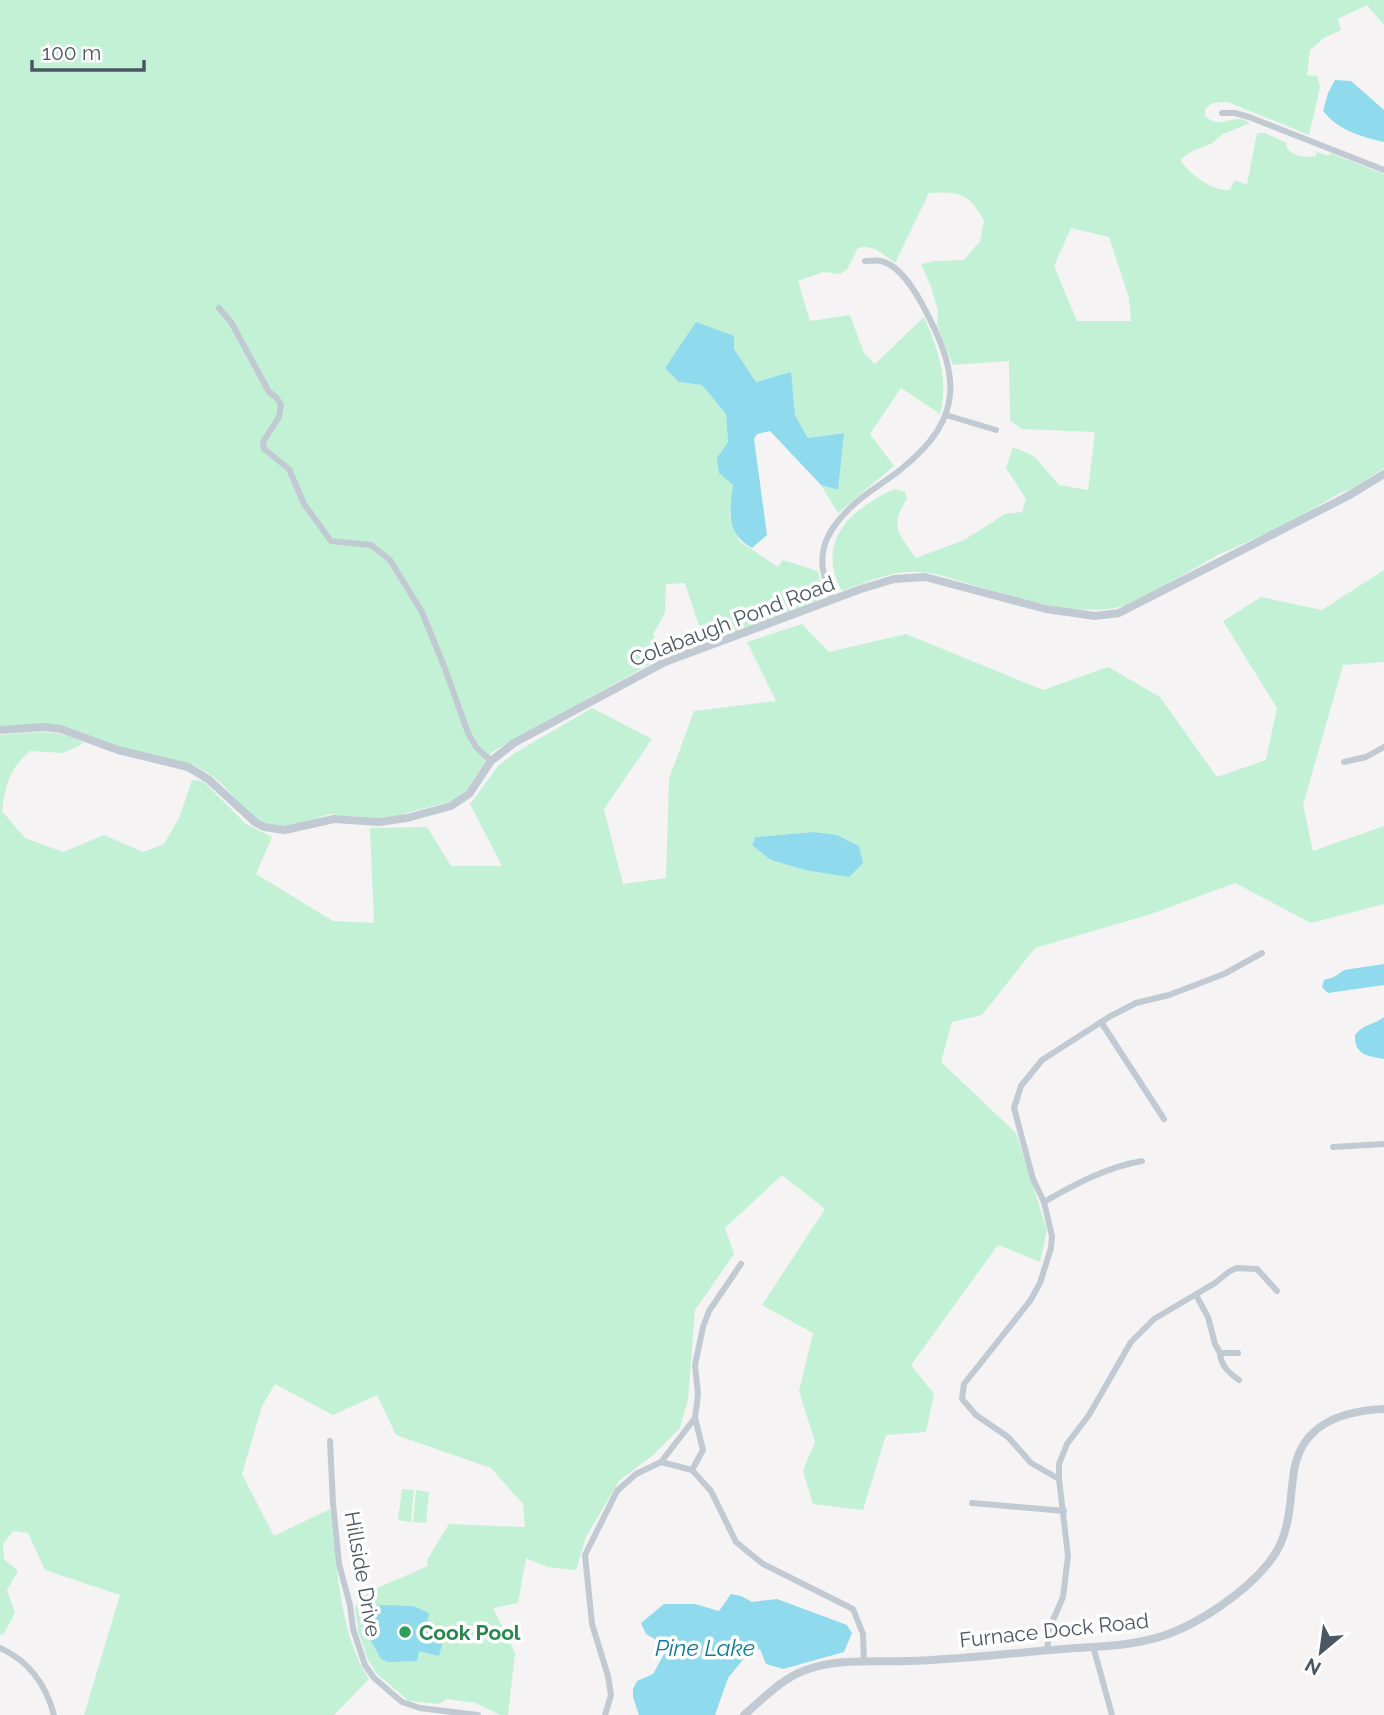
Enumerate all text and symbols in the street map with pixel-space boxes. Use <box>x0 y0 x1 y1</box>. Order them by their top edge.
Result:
scale bar <box>32 28 144 72</box>
text: 100 m <box>42 40 101 65</box>
street label: Colabaugh Pond Road <box>626 570 838 672</box>
street label: Hillside Drive <box>340 1509 386 1639</box>
street label: Furnace Dock Road <box>958 1608 1150 1652</box>
north arrow <box>1286 1617 1356 1687</box>
place label: Cook Pool <box>419 1620 521 1645</box>
marker: Cook Pool <box>397 1624 413 1640</box>
water label: Pine Lake <box>655 1634 755 1661</box>
text: N <box>1301 1654 1324 1680</box>

